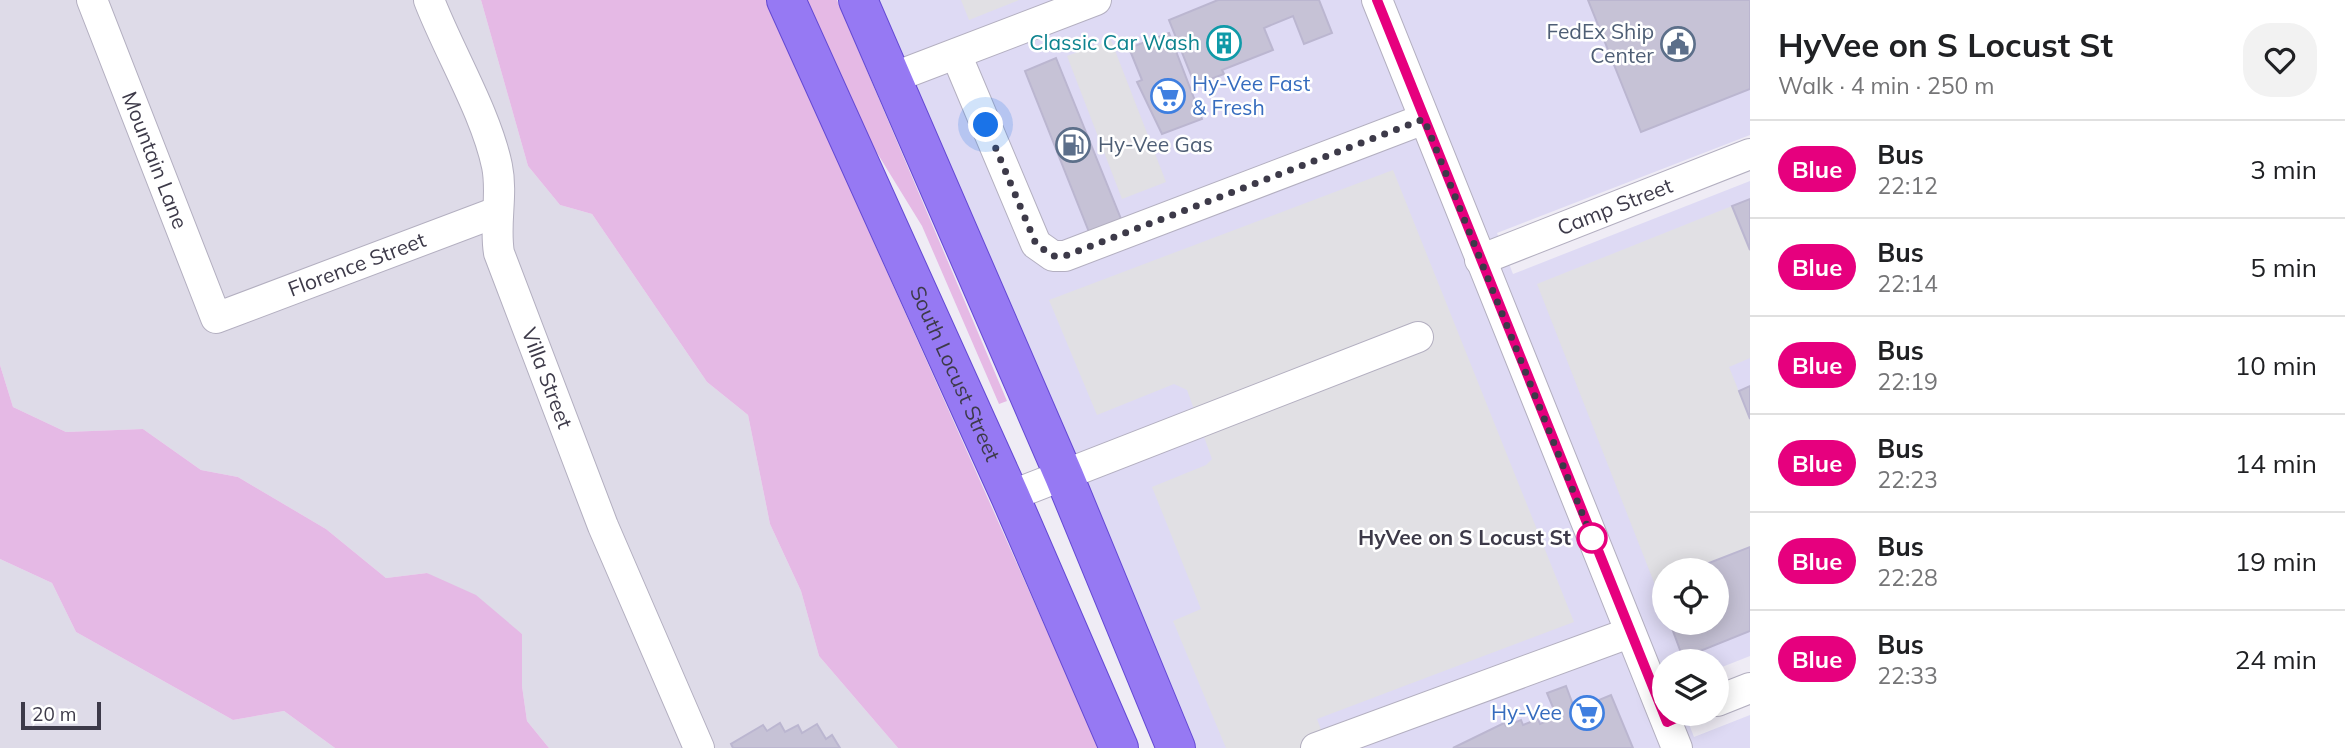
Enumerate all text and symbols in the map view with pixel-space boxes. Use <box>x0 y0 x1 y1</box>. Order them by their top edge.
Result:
place label: FedEx Ship Center <box>1547 18 1654 68</box>
button: heart <box>2243 23 2317 97</box>
building icon: Classic Car Wash <box>1205 24 1243 62</box>
text: HyVee on S Locust St <box>1778 24 2113 65</box>
public building icon: FedEx Ship Center <box>1659 25 1697 63</box>
place label: Classic Car Wash <box>1029 29 1200 55</box>
place label: Hy-Vee Fast & Fresh <box>1192 70 1310 120</box>
text: Walk · 4 min · 250 m <box>1778 71 1995 100</box>
supermarket icon: Hy-Vee Fast & Fresh <box>1149 77 1187 115</box>
street label: Mountain Lane <box>117 88 194 232</box>
your location <box>968 107 1003 142</box>
fuel station icon: Hy-Vee Gas <box>1054 126 1092 164</box>
place label: Hy-Vee Gas <box>1098 131 1213 157</box>
text: Bus <box>1877 138 1924 171</box>
text: 3 min <box>2250 153 2317 186</box>
text: Blue <box>1792 154 1842 184</box>
text: 22:12 <box>1877 171 1938 200</box>
street label: Camp Street <box>1553 172 1676 240</box>
street label: Florence Street <box>284 226 429 302</box>
text: Bus <box>1877 236 1924 269</box>
text: 5 min <box>2250 251 2317 284</box>
text: Blue <box>1792 252 1842 282</box>
text: 22:14 <box>1877 269 1938 298</box>
street label: South Locust Street <box>905 282 1007 465</box>
street label: Villa Street <box>517 324 579 432</box>
text: Bus <box>1877 334 1924 367</box>
text: 10 min <box>2235 349 2317 382</box>
text: Blue <box>1792 350 1842 380</box>
text: 22:19 <box>1877 367 1938 396</box>
text: Bus <box>1877 432 1924 465</box>
text: 14 min <box>2235 447 2317 480</box>
text: Blue <box>1792 448 1842 478</box>
text: 22:23 <box>1877 465 1938 494</box>
marker: HyVee on S Locust St <box>1577 523 1607 553</box>
place label: HyVee on S Locust St <box>1358 524 1571 550</box>
text: Bus <box>1877 530 1924 563</box>
text: 19 min <box>2235 545 2317 578</box>
text: Blue <box>1792 546 1842 576</box>
map controls <box>1652 558 1729 726</box>
button: locate <box>1652 558 1729 635</box>
text: 22:28 <box>1877 563 1938 592</box>
text: Bus <box>1877 628 1924 661</box>
text: 24 min <box>2235 643 2317 676</box>
text: Blue <box>1792 644 1842 674</box>
button: layers <box>1652 649 1729 726</box>
text: 22:33 <box>1877 661 1938 690</box>
supermarket icon: Hy-Vee <box>1568 694 1606 732</box>
scale bar <box>21 699 102 731</box>
place label: Hy-Vee <box>1491 699 1562 725</box>
text: 20 m <box>32 702 76 726</box>

